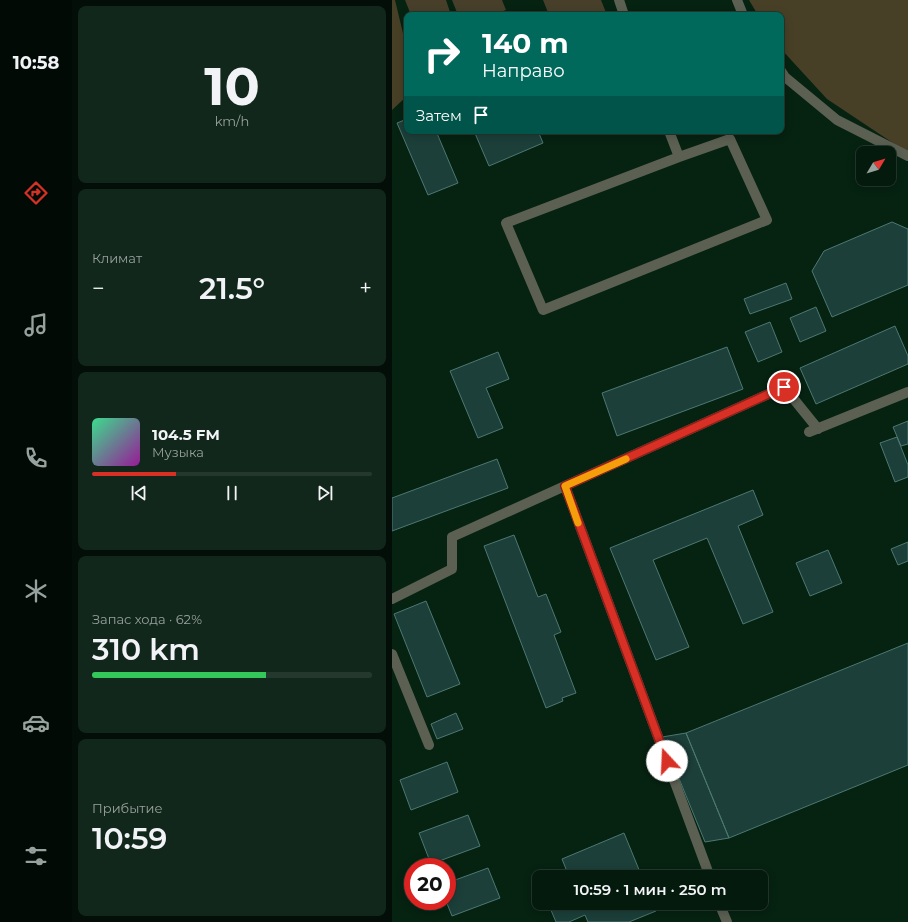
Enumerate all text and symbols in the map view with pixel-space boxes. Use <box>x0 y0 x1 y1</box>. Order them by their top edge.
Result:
text: 140 m <box>482 26 569 60</box>
icon: right <box>416 28 468 80</box>
text: 10:58 <box>13 52 59 74</box>
text: 10 <box>204 55 260 118</box>
text: Направо <box>482 60 565 82</box>
icon: arrive <box>470 104 492 126</box>
text: Затем <box>416 106 462 125</box>
text: km/h <box>215 113 249 129</box>
north arrow <box>856 146 896 186</box>
map controls <box>856 146 896 186</box>
icon: directions <box>22 179 50 207</box>
text: Климат <box>92 250 142 266</box>
text: 21.5° <box>199 270 265 307</box>
text: − <box>92 275 105 302</box>
text: + <box>359 275 372 302</box>
icon: music <box>22 311 50 339</box>
pin <box>767 370 801 404</box>
icon: arrive <box>773 376 795 398</box>
text: 104.5 FM <box>152 425 220 444</box>
icon: phone <box>22 444 50 472</box>
text: Музыка <box>152 444 204 460</box>
icon: previous <box>128 482 150 504</box>
icon: pause <box>221 482 243 504</box>
icon: next <box>314 482 336 504</box>
icon: climate <box>22 577 50 605</box>
text: Запас хода · 62% <box>92 611 202 627</box>
text: 310 km <box>92 631 200 668</box>
icon: car <box>22 709 50 737</box>
position arrow <box>646 740 688 782</box>
text: Прибытие <box>92 800 163 816</box>
text: 10:59 <box>92 820 167 857</box>
icon: filters <box>22 842 50 870</box>
speed limit sign: 20 <box>404 858 456 910</box>
text: 10:59 · 1 мин · 250 m <box>573 880 727 899</box>

